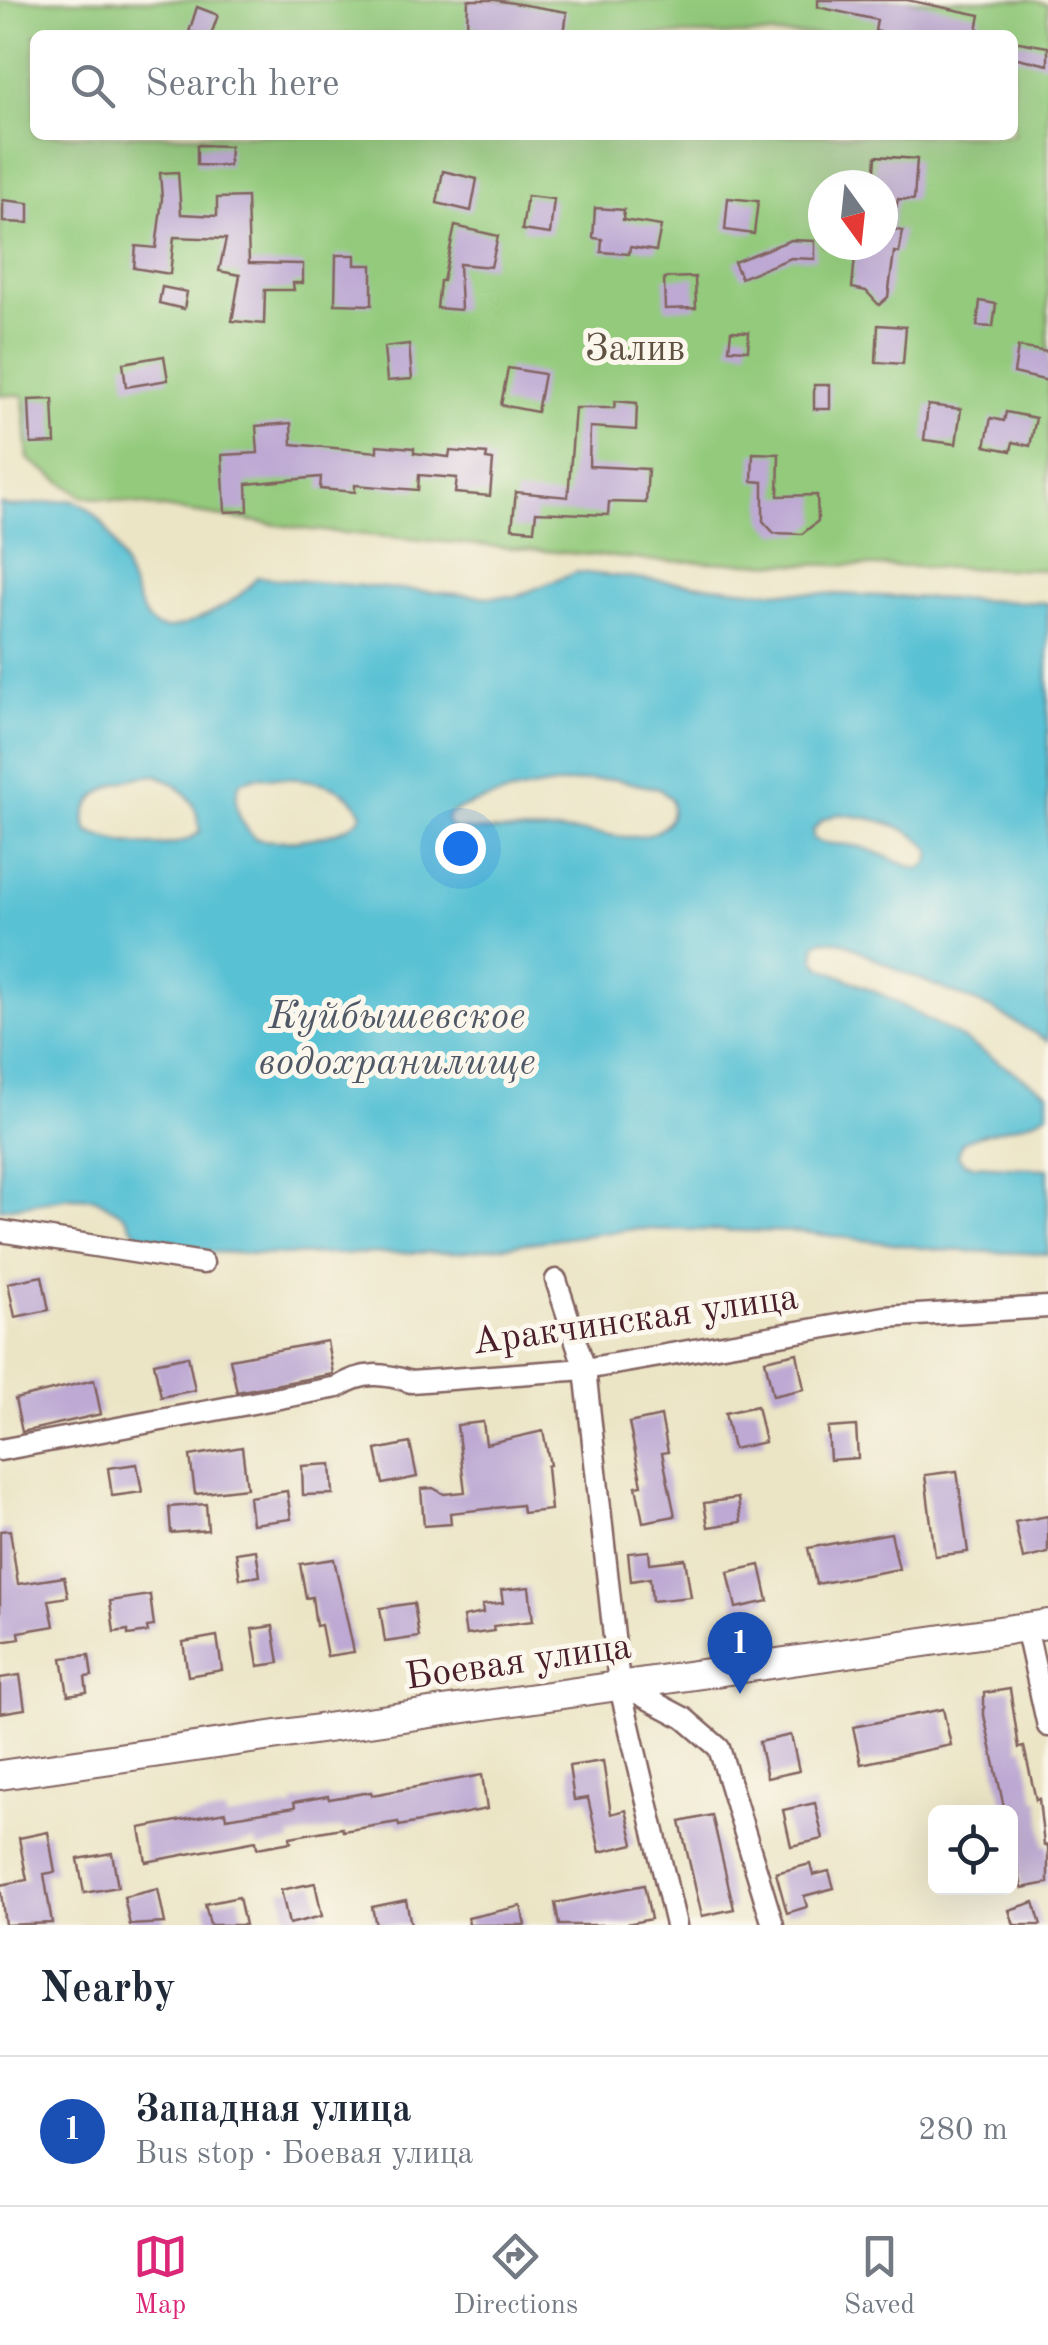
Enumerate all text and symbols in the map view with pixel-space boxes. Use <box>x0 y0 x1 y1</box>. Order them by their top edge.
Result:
search box <box>30 30 1018 140</box>
icon: search <box>65 58 120 113</box>
text: Search here <box>145 66 340 104</box>
north arrow <box>808 170 898 260</box>
park label: Залив <box>585 331 685 369</box>
your location <box>435 823 486 874</box>
water label: Куйбышевское водохранилище <box>258 998 536 1084</box>
street label: Аракчинская улица <box>470 1279 801 1363</box>
pin: 1 <box>708 1612 772 1694</box>
street label: Боевая улица <box>403 1628 634 1698</box>
map controls <box>928 1805 1018 1895</box>
button: locate <box>928 1805 1018 1895</box>
text: Nearby <box>40 1969 176 2011</box>
text: Западная улица <box>135 2092 412 2130</box>
text: 1 <box>63 2115 82 2147</box>
text: 280 m <box>918 2115 1008 2147</box>
text: Bus stop · Боевая улица <box>135 2139 473 2171</box>
tab: Map <box>133 2229 188 2324</box>
tab: Directions <box>454 2229 578 2324</box>
tab: Saved <box>844 2229 915 2324</box>

